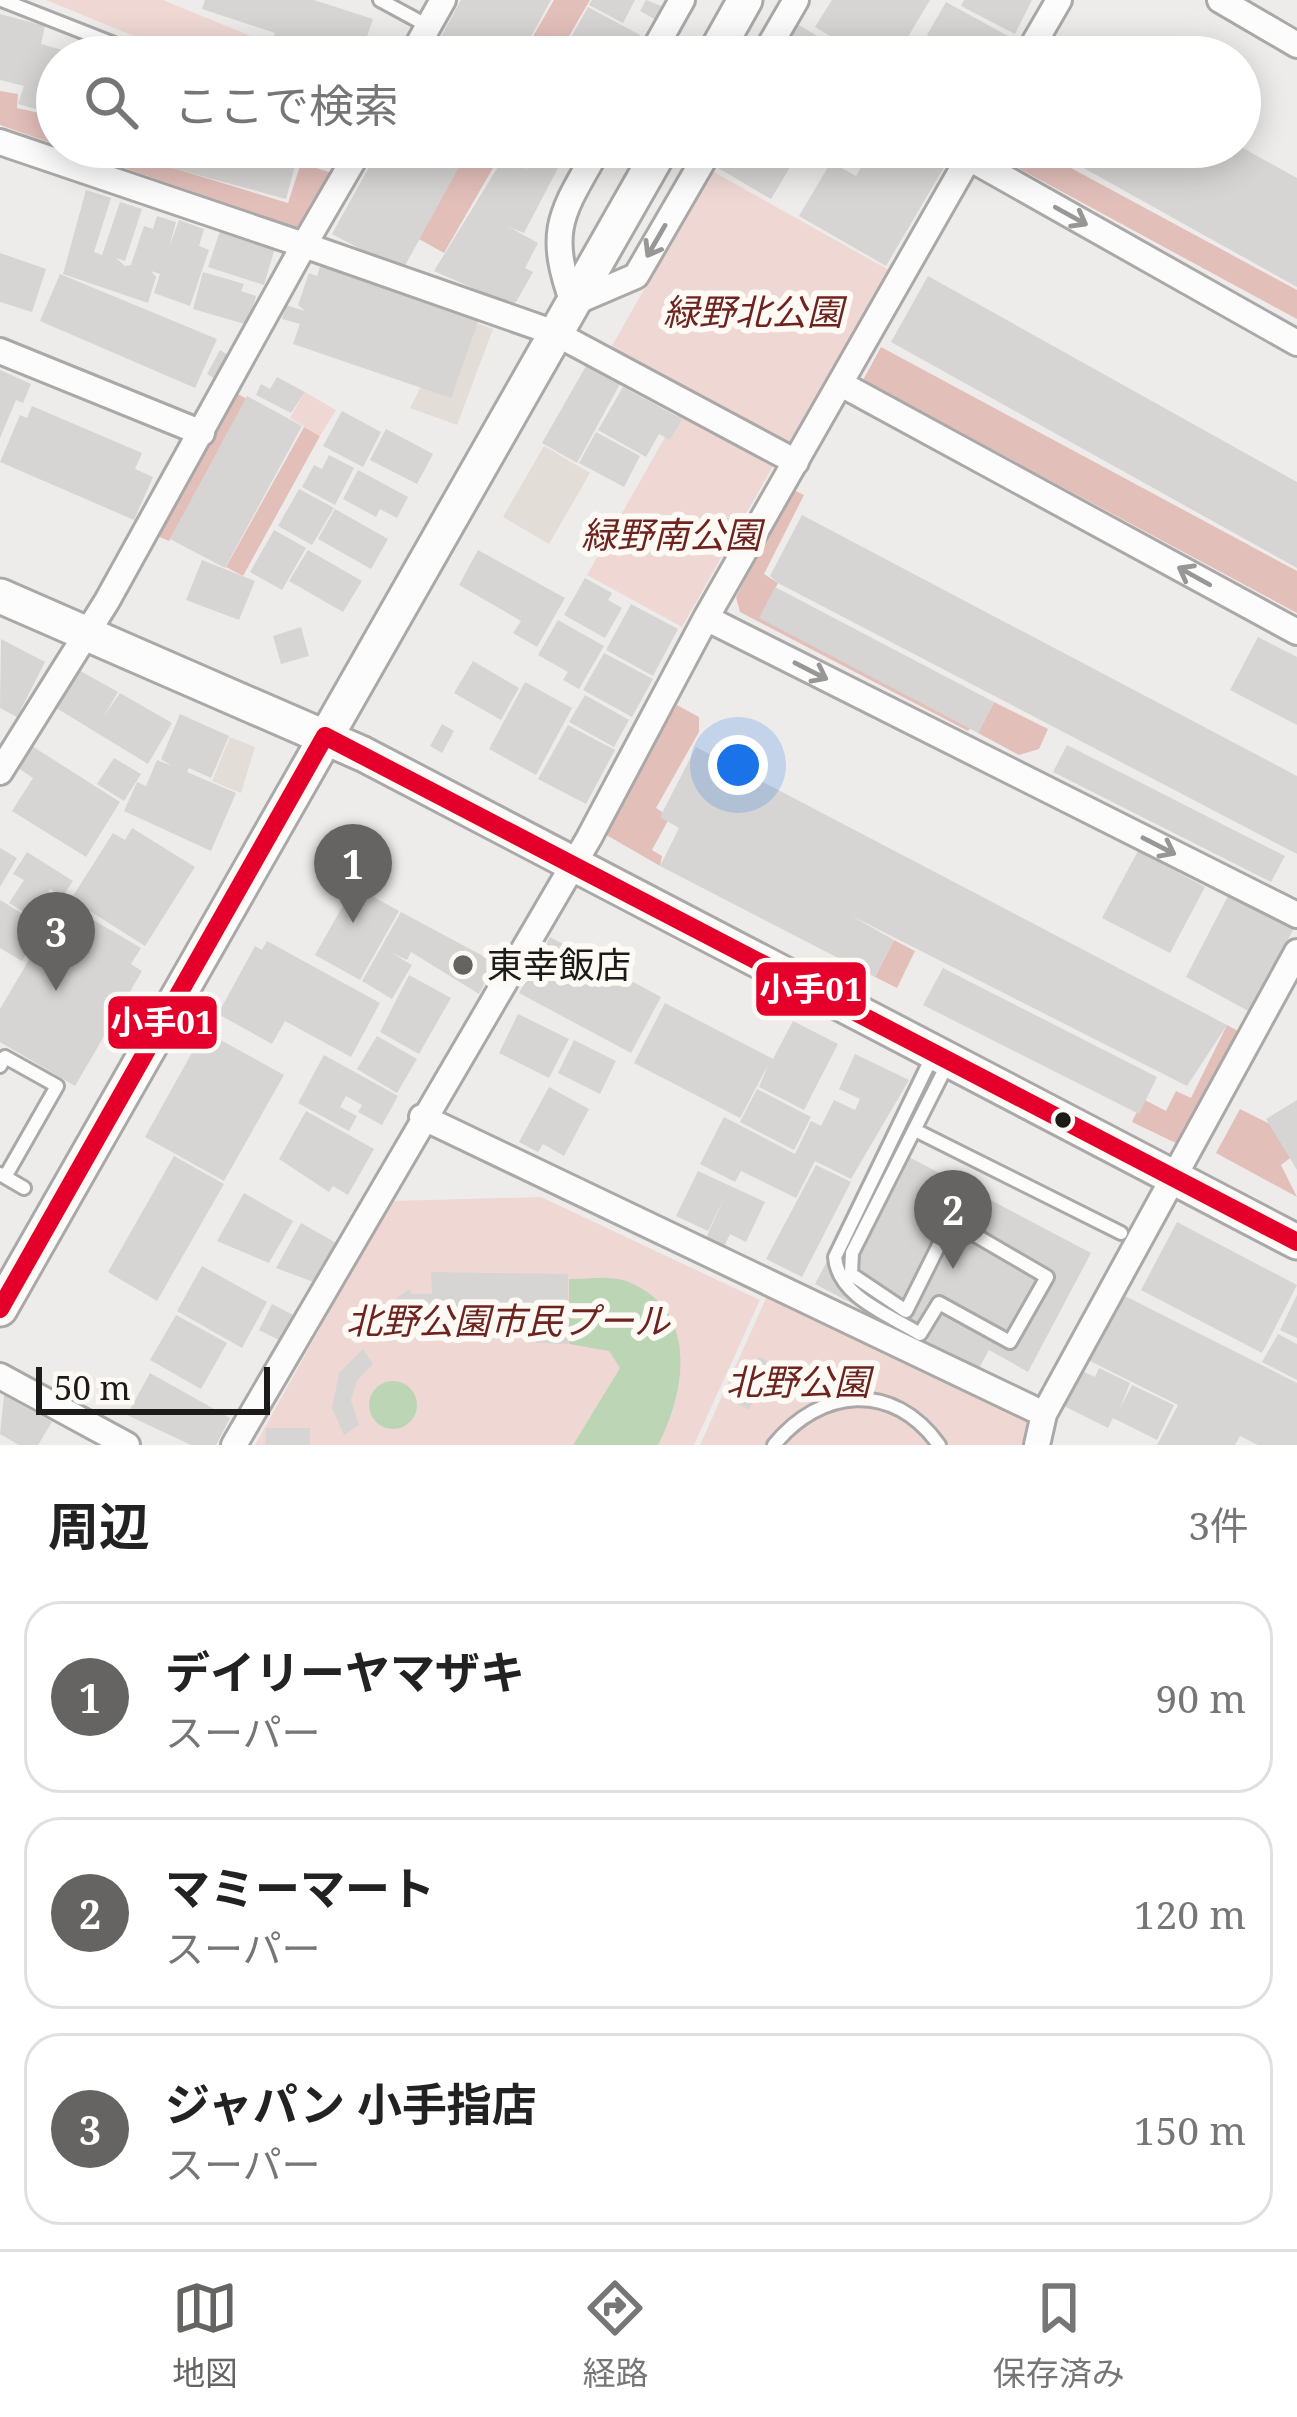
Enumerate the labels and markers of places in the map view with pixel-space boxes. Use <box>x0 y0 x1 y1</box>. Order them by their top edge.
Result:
pin: 1 <box>314 824 392 923</box>
pin: 3 <box>17 892 95 991</box>
place label: 東幸飯店 <box>487 940 631 989</box>
marker: 東幸飯店 <box>450 952 476 978</box>
unlabelled marker <box>1052 1109 1074 1131</box>
pin: 2 <box>914 1170 992 1269</box>

